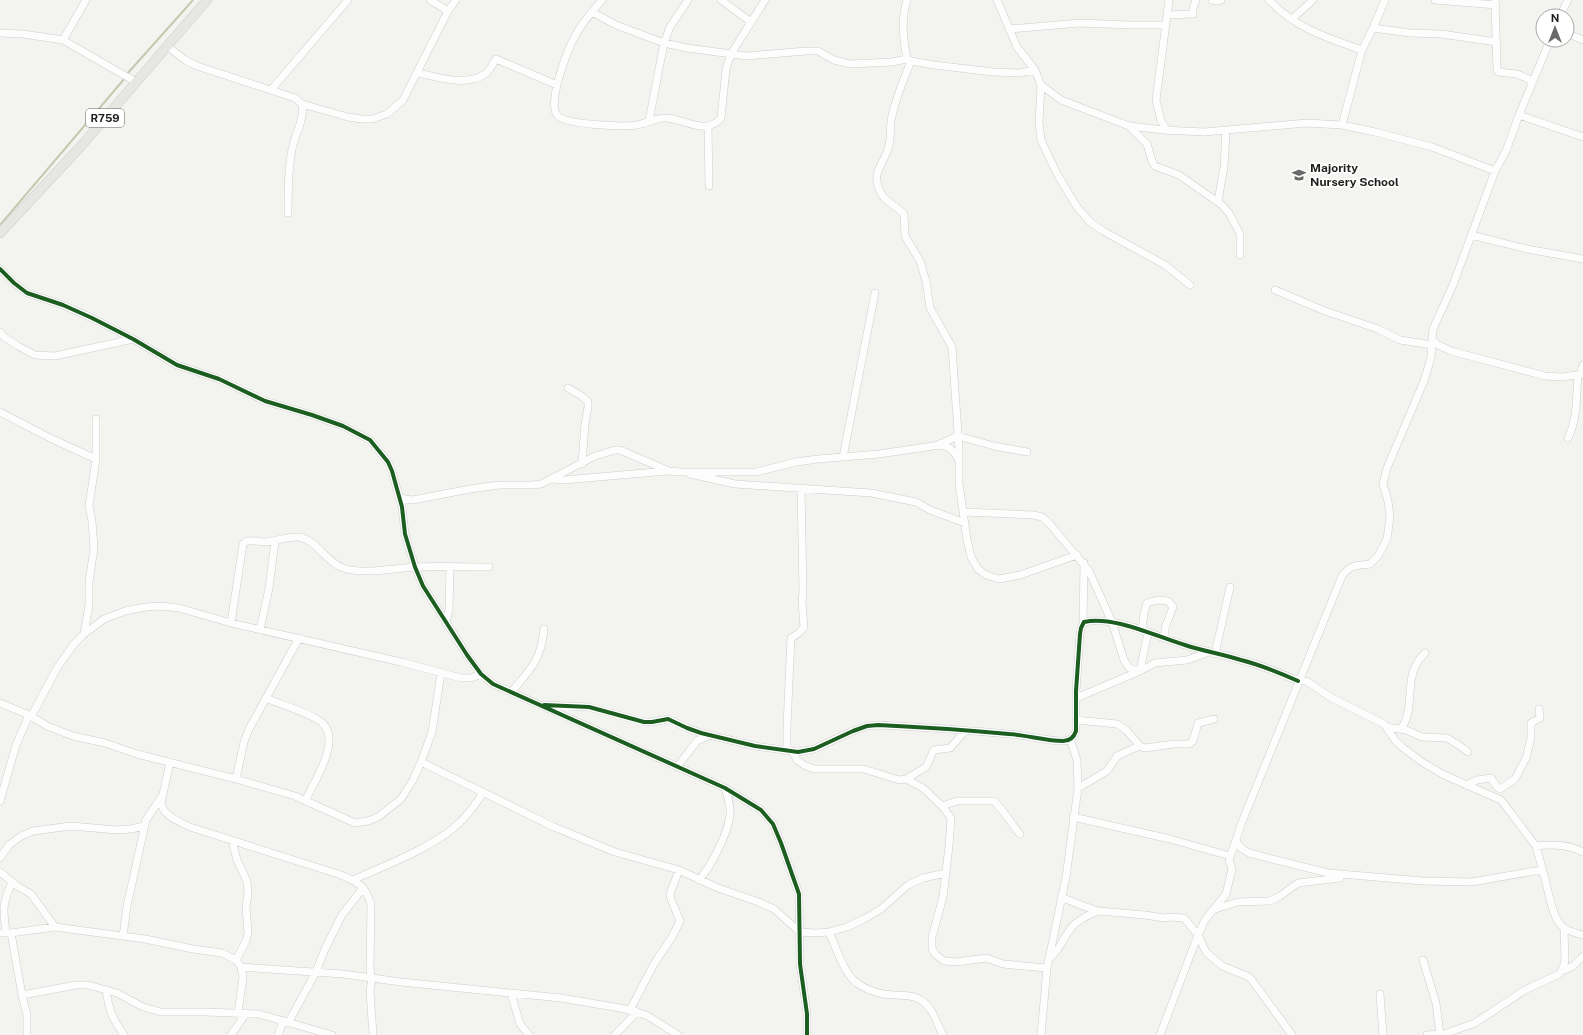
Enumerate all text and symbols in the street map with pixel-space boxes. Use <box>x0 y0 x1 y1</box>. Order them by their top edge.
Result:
north arrow <box>1535 8 1575 48</box>
text: N <box>1551 12 1559 24</box>
road number: R759 <box>86 109 124 127</box>
place label: Majority Nursery School <box>1310 161 1399 189</box>
school or university icon: Majority Nursery School <box>1291 167 1307 183</box>

